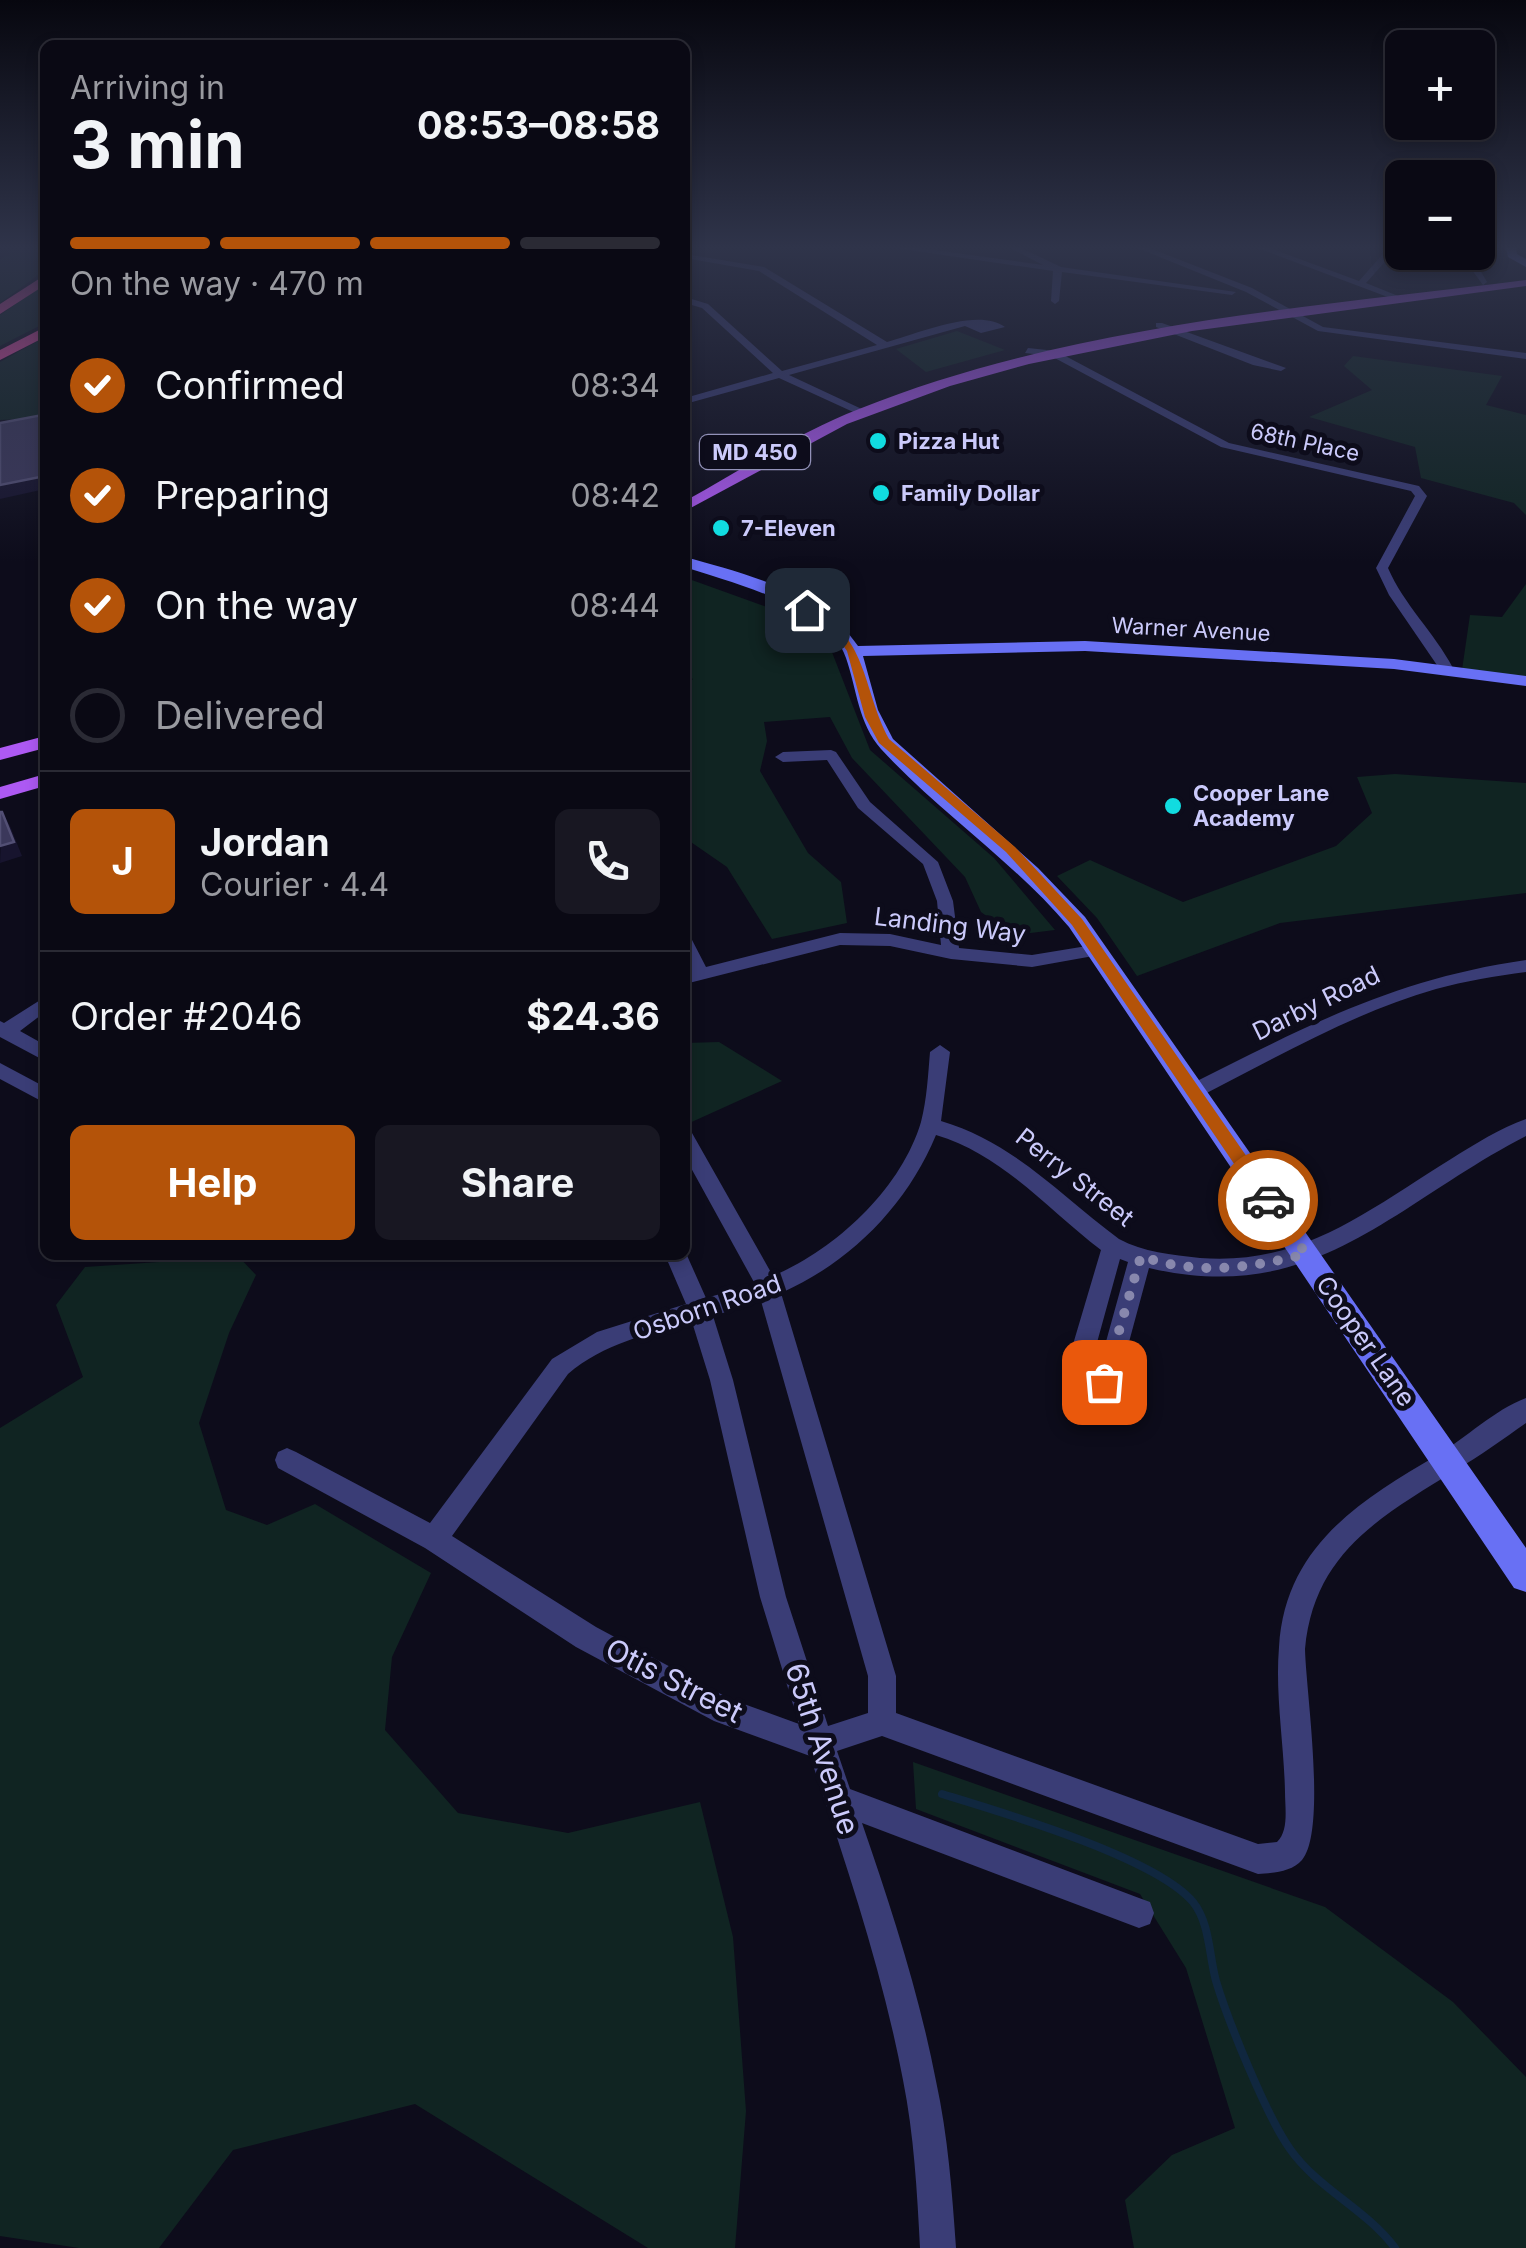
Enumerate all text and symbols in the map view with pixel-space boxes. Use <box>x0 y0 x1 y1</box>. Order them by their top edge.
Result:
map controls <box>1385 30 1495 270</box>
button: + <box>1385 30 1495 140</box>
text: Arriving in <box>70 68 225 107</box>
text: 08:53–08:58 <box>417 102 660 148</box>
text: 3 min <box>70 105 245 184</box>
button: − <box>1385 160 1495 270</box>
text: On the way · 470 m <box>70 264 364 303</box>
icon: check <box>70 358 125 413</box>
text: Confirmed <box>155 362 345 408</box>
text: 08:34 <box>570 366 660 405</box>
street label: 68th Place <box>1248 418 1362 466</box>
place label: Pizza Hut <box>898 428 1000 454</box>
marker: Pizza Hut <box>867 430 889 452</box>
road number: MD 450 <box>700 435 810 469</box>
icon: check <box>70 468 125 523</box>
text: Preparing <box>155 472 330 518</box>
text: 08:42 <box>571 476 660 515</box>
place label: Family Dollar <box>901 480 1040 506</box>
marker: Family Dollar <box>870 482 892 504</box>
place label: 7-Eleven <box>741 515 836 541</box>
marker: 7-Eleven <box>710 517 732 539</box>
pin <box>765 568 850 653</box>
icon: check <box>70 578 125 633</box>
text: On the way <box>155 582 358 628</box>
icon: home <box>780 583 835 638</box>
text: 08:44 <box>569 586 660 625</box>
street label: Warner Avenue <box>1111 612 1271 646</box>
text: Delivered <box>155 692 325 738</box>
place label: Cooper Lane Academy <box>1193 780 1329 831</box>
marker: Cooper Lane Academy <box>1162 795 1184 817</box>
button: phone <box>555 809 660 914</box>
text: Jordan <box>200 819 330 865</box>
text: J <box>111 838 134 884</box>
text: Courier · 4.4 <box>200 865 389 904</box>
street label: Landing Way <box>872 901 1028 949</box>
street label: Darby Road <box>1247 959 1385 1047</box>
text: Order #2046 <box>70 993 302 1039</box>
text: $24.36 <box>526 993 660 1039</box>
street label: Perry Street <box>1010 1122 1140 1232</box>
button: Help <box>70 1125 355 1240</box>
button: Share <box>375 1125 660 1240</box>
courier <box>1218 1150 1318 1250</box>
icon: car <box>1241 1173 1296 1228</box>
street label: Osborn Road <box>629 1268 785 1346</box>
street label: Cooper Lane <box>1310 1270 1422 1412</box>
pin <box>1062 1340 1147 1425</box>
icon: bag <box>1077 1355 1132 1410</box>
street label: Otis Street <box>600 1630 749 1730</box>
street label: 65th Avenue <box>778 1658 868 1839</box>

